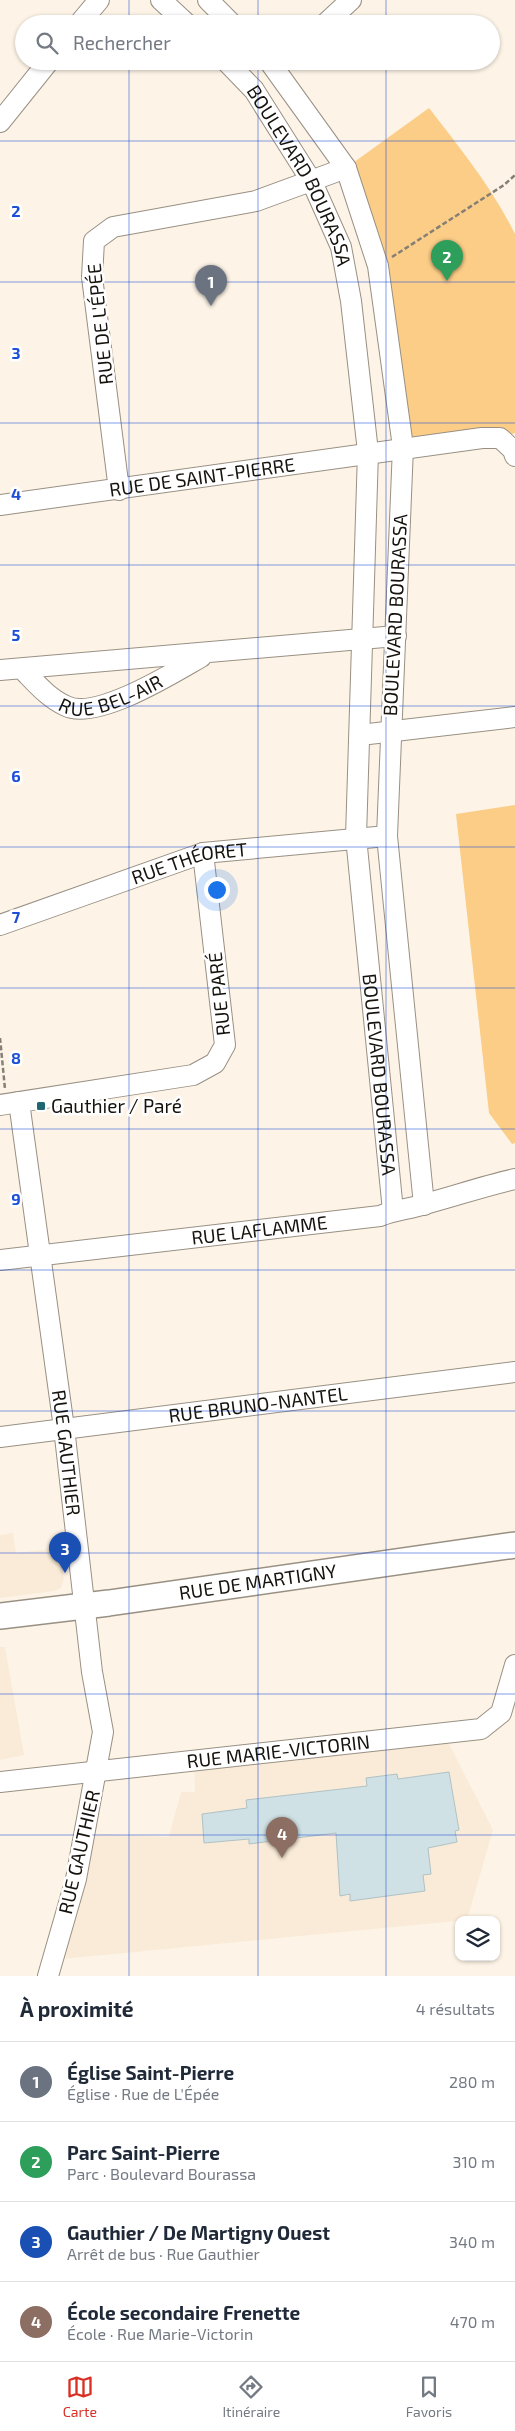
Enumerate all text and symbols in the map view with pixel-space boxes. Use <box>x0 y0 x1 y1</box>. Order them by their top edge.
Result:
search box <box>15 15 500 70</box>
icon: search <box>33 29 61 57</box>
text: Rechercher <box>73 31 171 54</box>
street label: BOULEVARD BOURASSA <box>243 80 356 268</box>
text: 2 <box>11 201 21 220</box>
pin: 2 <box>431 240 463 281</box>
street label: RUE DE L'ÉPÉE <box>82 262 117 386</box>
pin: 1 <box>195 265 227 306</box>
text: 3 <box>11 343 21 362</box>
street label: RUE DE SAINT-PIERRE <box>108 452 296 501</box>
text: 4 <box>11 484 21 503</box>
street label: BOULEVARD BOURASSA <box>378 513 411 717</box>
text: 5 <box>12 625 21 644</box>
street label: RUE BEL-AIR <box>55 669 166 720</box>
text: 6 <box>11 766 21 785</box>
street label: RUE THÉORET <box>128 837 248 888</box>
your location <box>204 877 230 903</box>
text: 7 <box>12 907 21 926</box>
street label: RUE PARÉ <box>203 951 234 1037</box>
street label: BOULEVARD BOURASSA <box>359 972 401 1177</box>
text: 8 <box>11 1048 21 1067</box>
place label: Gauthier / Paré <box>51 1094 182 1117</box>
marker: Gauthier / Paré <box>35 1100 47 1112</box>
text: 9 <box>11 1189 21 1208</box>
street label: RUE LAFLAMME <box>190 1210 328 1249</box>
street label: RUE BRUNO-NANTEL <box>167 1381 349 1427</box>
street label: RUE GAUTHIER <box>48 1388 86 1517</box>
pin: 3 <box>49 1532 81 1573</box>
street label: RUE DE MARTIGNY <box>177 1559 338 1604</box>
street label: RUE MARIE-VICTORIN <box>185 1729 371 1772</box>
street label: RUE GAUTHIER <box>53 1788 104 1916</box>
pin: 4 <box>266 1817 298 1858</box>
map controls <box>455 1916 500 1961</box>
button: layers <box>455 1916 500 1961</box>
text: À proximité <box>20 1996 134 2021</box>
text: 4 résultats <box>416 1999 495 2018</box>
text: Église Saint-Pierre <box>67 2061 234 2084</box>
text: 1 <box>33 2072 39 2091</box>
text: 280 m <box>449 2072 495 2091</box>
text: Église · Rue de L'Épée <box>67 2084 219 2103</box>
text: Parc Saint-Pierre <box>67 2141 220 2164</box>
text: 2 <box>31 2152 41 2171</box>
text: 310 m <box>453 2152 495 2171</box>
text: Parc · Boulevard Bourassa <box>67 2164 256 2183</box>
text: Gauthier / De Martigny Ouest <box>67 2221 330 2244</box>
text: 3 <box>31 2232 41 2251</box>
text: 340 m <box>449 2232 495 2251</box>
text: Arrêt de bus · Rue Gauthier <box>67 2244 260 2263</box>
text: École secondaire Frenette <box>67 2301 300 2324</box>
text: 4 <box>31 2312 41 2331</box>
text: 470 m <box>450 2312 495 2331</box>
text: École · Rue Marie-Victorin <box>67 2324 253 2343</box>
tab: Carte <box>63 2373 97 2420</box>
tab: Itinéraire <box>222 2373 280 2420</box>
tab: Favoris <box>406 2373 452 2420</box>

